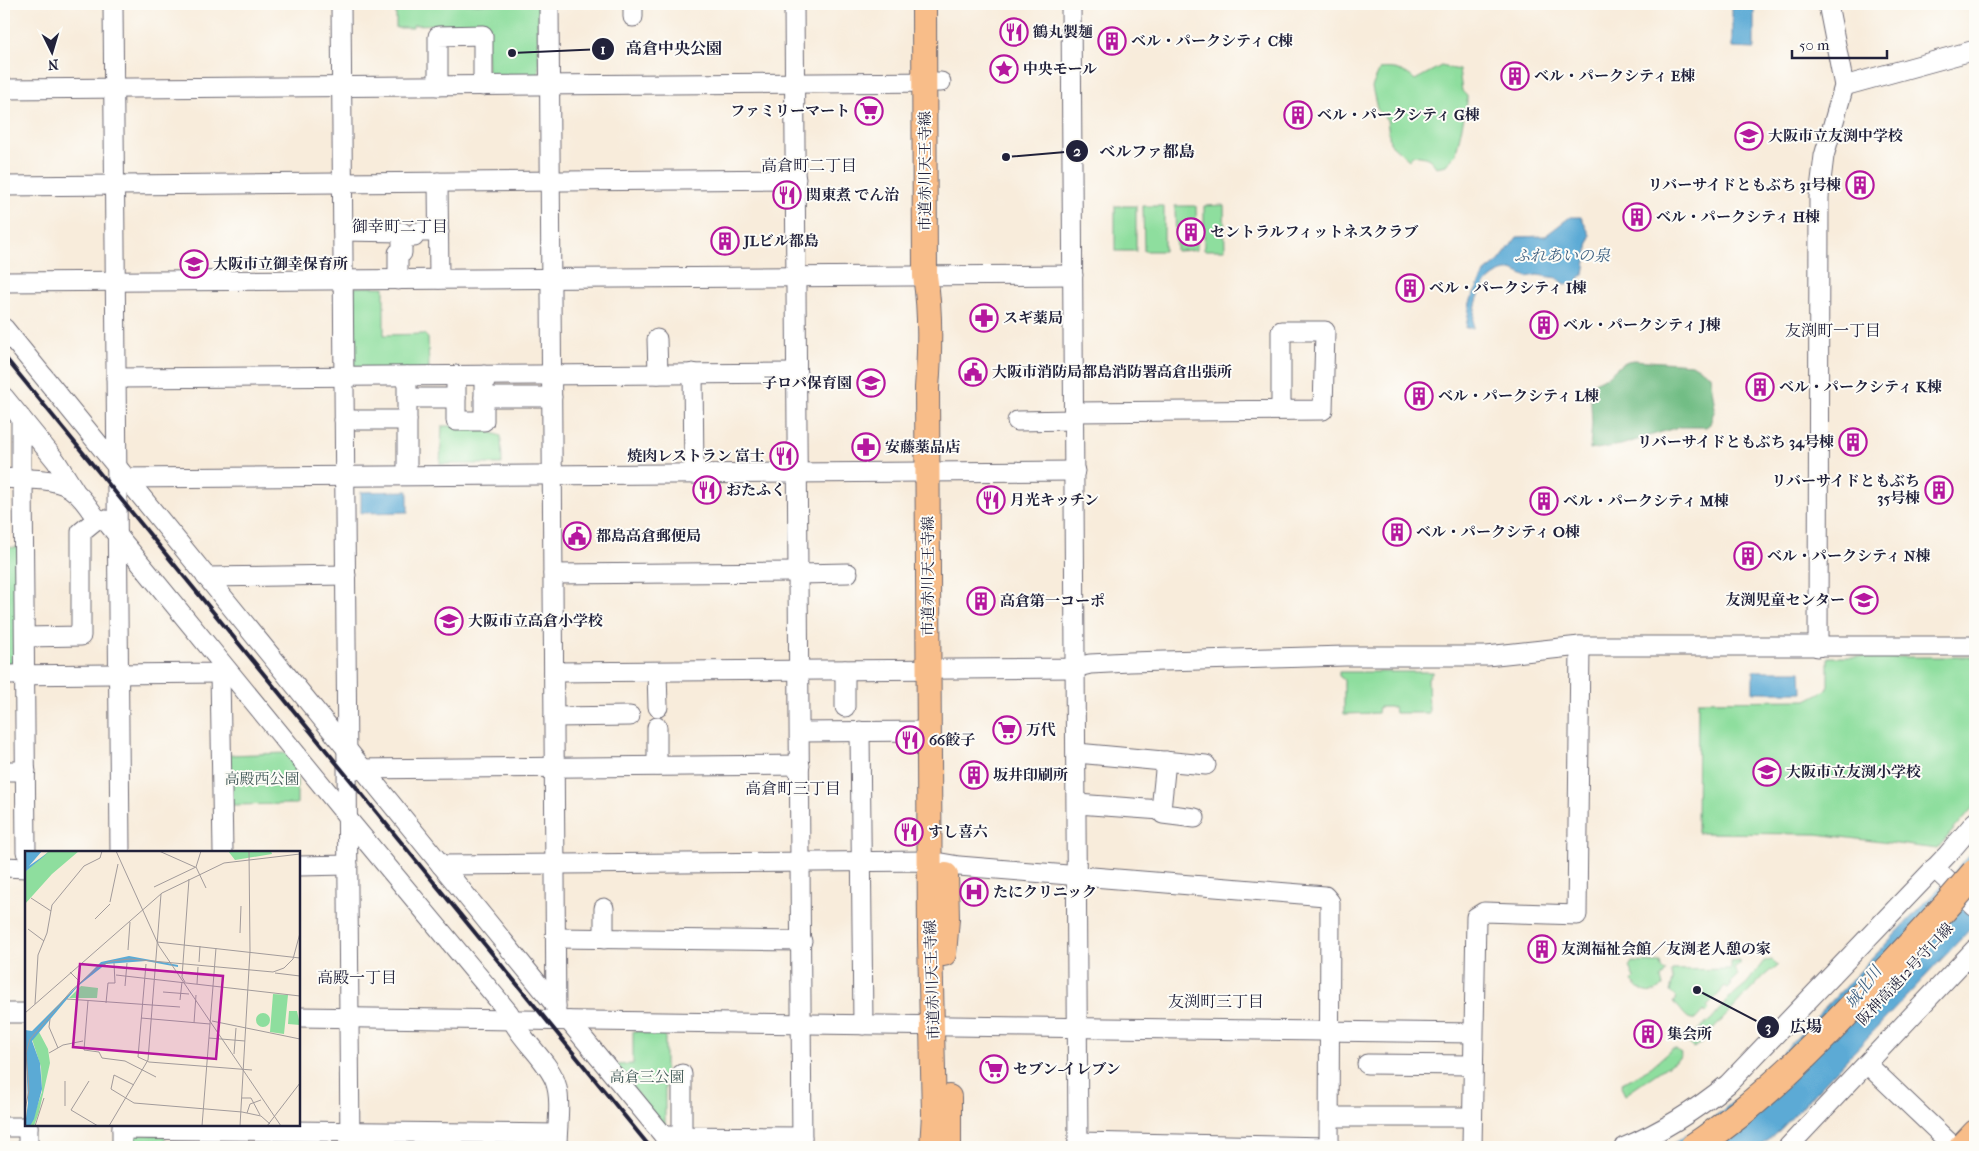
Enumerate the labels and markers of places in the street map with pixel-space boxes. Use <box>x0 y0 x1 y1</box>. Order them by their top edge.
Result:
restaurant icon: 鶴丸製麺 <box>999 17 1029 47</box>
place label: 鶴丸製麺 <box>1033 23 1093 41</box>
building icon: ベル・パークシティ C棟 <box>1097 26 1127 56</box>
place label: ベル・パークシティ C棟 <box>1131 32 1293 50</box>
callout: 高倉中央公園 <box>591 33 732 64</box>
place icon: 中央モール <box>989 54 1019 84</box>
place label: 中央モール <box>1023 60 1097 78</box>
building icon: ベル・パークシティ E棟 <box>1500 61 1530 91</box>
place label: ベル・パークシティ E棟 <box>1534 67 1695 85</box>
supermarket icon: ファミリーマート <box>854 96 884 126</box>
building icon: ベル・パークシティ G棟 <box>1283 100 1313 130</box>
place label: ファミリーマート <box>730 102 850 120</box>
place label: ベル・パークシティ G棟 <box>1317 106 1480 124</box>
school or university icon: 大阪市立友渕中学校 <box>1734 121 1764 151</box>
place label: 大阪市立友渕中学校 <box>1768 127 1903 145</box>
callout: ベルファ都島 <box>1064 136 1205 167</box>
building icon: リバーサイドともぶち 31号棟 <box>1845 170 1875 200</box>
place label: リバーサイドともぶち 31号棟 <box>1648 176 1841 194</box>
restaurant icon: 関東煮 でん治 <box>772 180 802 210</box>
place label: 関東煮 でん治 <box>806 186 899 204</box>
building icon: ベル・パークシティ H棟 <box>1622 202 1652 232</box>
place label: ベル・パークシティ H棟 <box>1656 208 1820 226</box>
building icon: セントラルフィットネスクラブ <box>1176 217 1206 247</box>
place label: セントラルフィットネスクラブ <box>1210 223 1418 241</box>
building icon: JLビル都島 <box>710 226 740 256</box>
place label: JLビル都島 <box>742 232 819 250</box>
school or university icon: 大阪市立御幸保育所 <box>179 249 209 279</box>
place label: 大阪市立御幸保育所 <box>213 255 348 273</box>
building icon: ベル・パークシティ I棟 <box>1395 273 1425 303</box>
place label: ベル・パークシティ I棟 <box>1429 279 1587 297</box>
pharmacy icon: スギ薬局 <box>969 303 999 333</box>
place label: スギ薬局 <box>1003 309 1063 327</box>
building icon: ベル・パークシティ J棟 <box>1529 310 1559 340</box>
place label: ベル・パークシティ J棟 <box>1563 316 1721 334</box>
public building icon: 大阪市消防局都島消防署高倉出張所 <box>958 357 988 387</box>
place label: 大阪市消防局都島消防署高倉出張所 <box>992 363 1232 381</box>
school or university icon: 子ロバ保育園 <box>856 368 886 398</box>
building icon: ベル・パークシティ K棟 <box>1745 372 1775 402</box>
place label: 子ロバ保育園 <box>762 374 852 392</box>
place label: ベル・パークシティ K棟 <box>1779 378 1942 396</box>
building icon: ベル・パークシティ L棟 <box>1404 381 1434 411</box>
place label: ベル・パークシティ L棟 <box>1438 387 1599 405</box>
building icon: リバーサイドともぶち 34号棟 <box>1838 427 1868 457</box>
pharmacy icon: 安藤薬品店 <box>851 432 881 462</box>
place label: リバーサイドともぶち 34号棟 <box>1637 433 1834 451</box>
place label: 安藤薬品店 <box>885 438 960 456</box>
restaurant icon: 焼肉レストラン 富士 <box>769 441 799 471</box>
place label: 焼肉レストラン 富士 <box>627 447 765 465</box>
place label: リバーサイドともぶち 35号棟 <box>1771 472 1920 507</box>
restaurant icon: おたふく <box>692 475 722 505</box>
building icon: リバーサイドともぶち 35号棟 <box>1924 475 1954 505</box>
place label: おたふく <box>726 481 786 499</box>
restaurant icon: 月光キッチン <box>976 485 1006 515</box>
building icon: ベル・パークシティ M棟 <box>1529 486 1559 516</box>
place label: 月光キッチン <box>1010 491 1099 509</box>
place label: ベル・パークシティ M棟 <box>1563 492 1729 510</box>
building icon: ベル・パークシティ O棟 <box>1382 517 1412 547</box>
public building icon: 都島高倉郵便局 <box>562 521 592 551</box>
place label: ベル・パークシティ O棟 <box>1416 523 1580 541</box>
place label: 都島高倉郵便局 <box>596 527 701 545</box>
building icon: ベル・パークシティ N棟 <box>1733 541 1763 571</box>
place label: ベル・パークシティ N棟 <box>1767 547 1930 565</box>
school or university icon: 友渕児童センター <box>1849 585 1879 615</box>
building icon: 高倉第一コーポ <box>966 586 996 616</box>
place label: 友渕児童センター <box>1726 591 1845 609</box>
place label: 高倉第一コーポ <box>1000 592 1105 610</box>
school or university icon: 大阪市立高倉小学校 <box>434 606 464 636</box>
place label: 大阪市立高倉小学校 <box>468 612 603 630</box>
supermarket icon: 万代 <box>992 715 1022 745</box>
place label: 万代 <box>1026 721 1056 739</box>
restaurant icon: 66餃子 <box>895 725 925 755</box>
place label: 66餃子 <box>929 731 975 749</box>
school or university icon: 大阪市立友渕小学校 <box>1752 757 1782 787</box>
building icon: 坂井印刷所 <box>959 760 989 790</box>
place label: 大阪市立友渕小学校 <box>1786 763 1921 781</box>
place label: 坂井印刷所 <box>993 766 1068 784</box>
restaurant icon: すし喜六 <box>894 817 924 847</box>
place label: すし喜六 <box>928 823 988 841</box>
hospital icon: たにクリニック <box>959 877 989 907</box>
place label: たにクリニック <box>993 883 1097 901</box>
building icon: 友渕福祉会館／友渕老人憩の家 <box>1527 934 1557 964</box>
place label: 友渕福祉会館／友渕老人憩の家 <box>1561 940 1771 958</box>
callout: 広場 <box>1755 1011 1832 1042</box>
building icon: 集会所 <box>1633 1019 1663 1049</box>
place label: 集会所 <box>1667 1025 1712 1043</box>
supermarket icon: セブン-イレブン <box>979 1054 1009 1084</box>
place label: セブン-イレブン <box>1013 1060 1121 1078</box>

